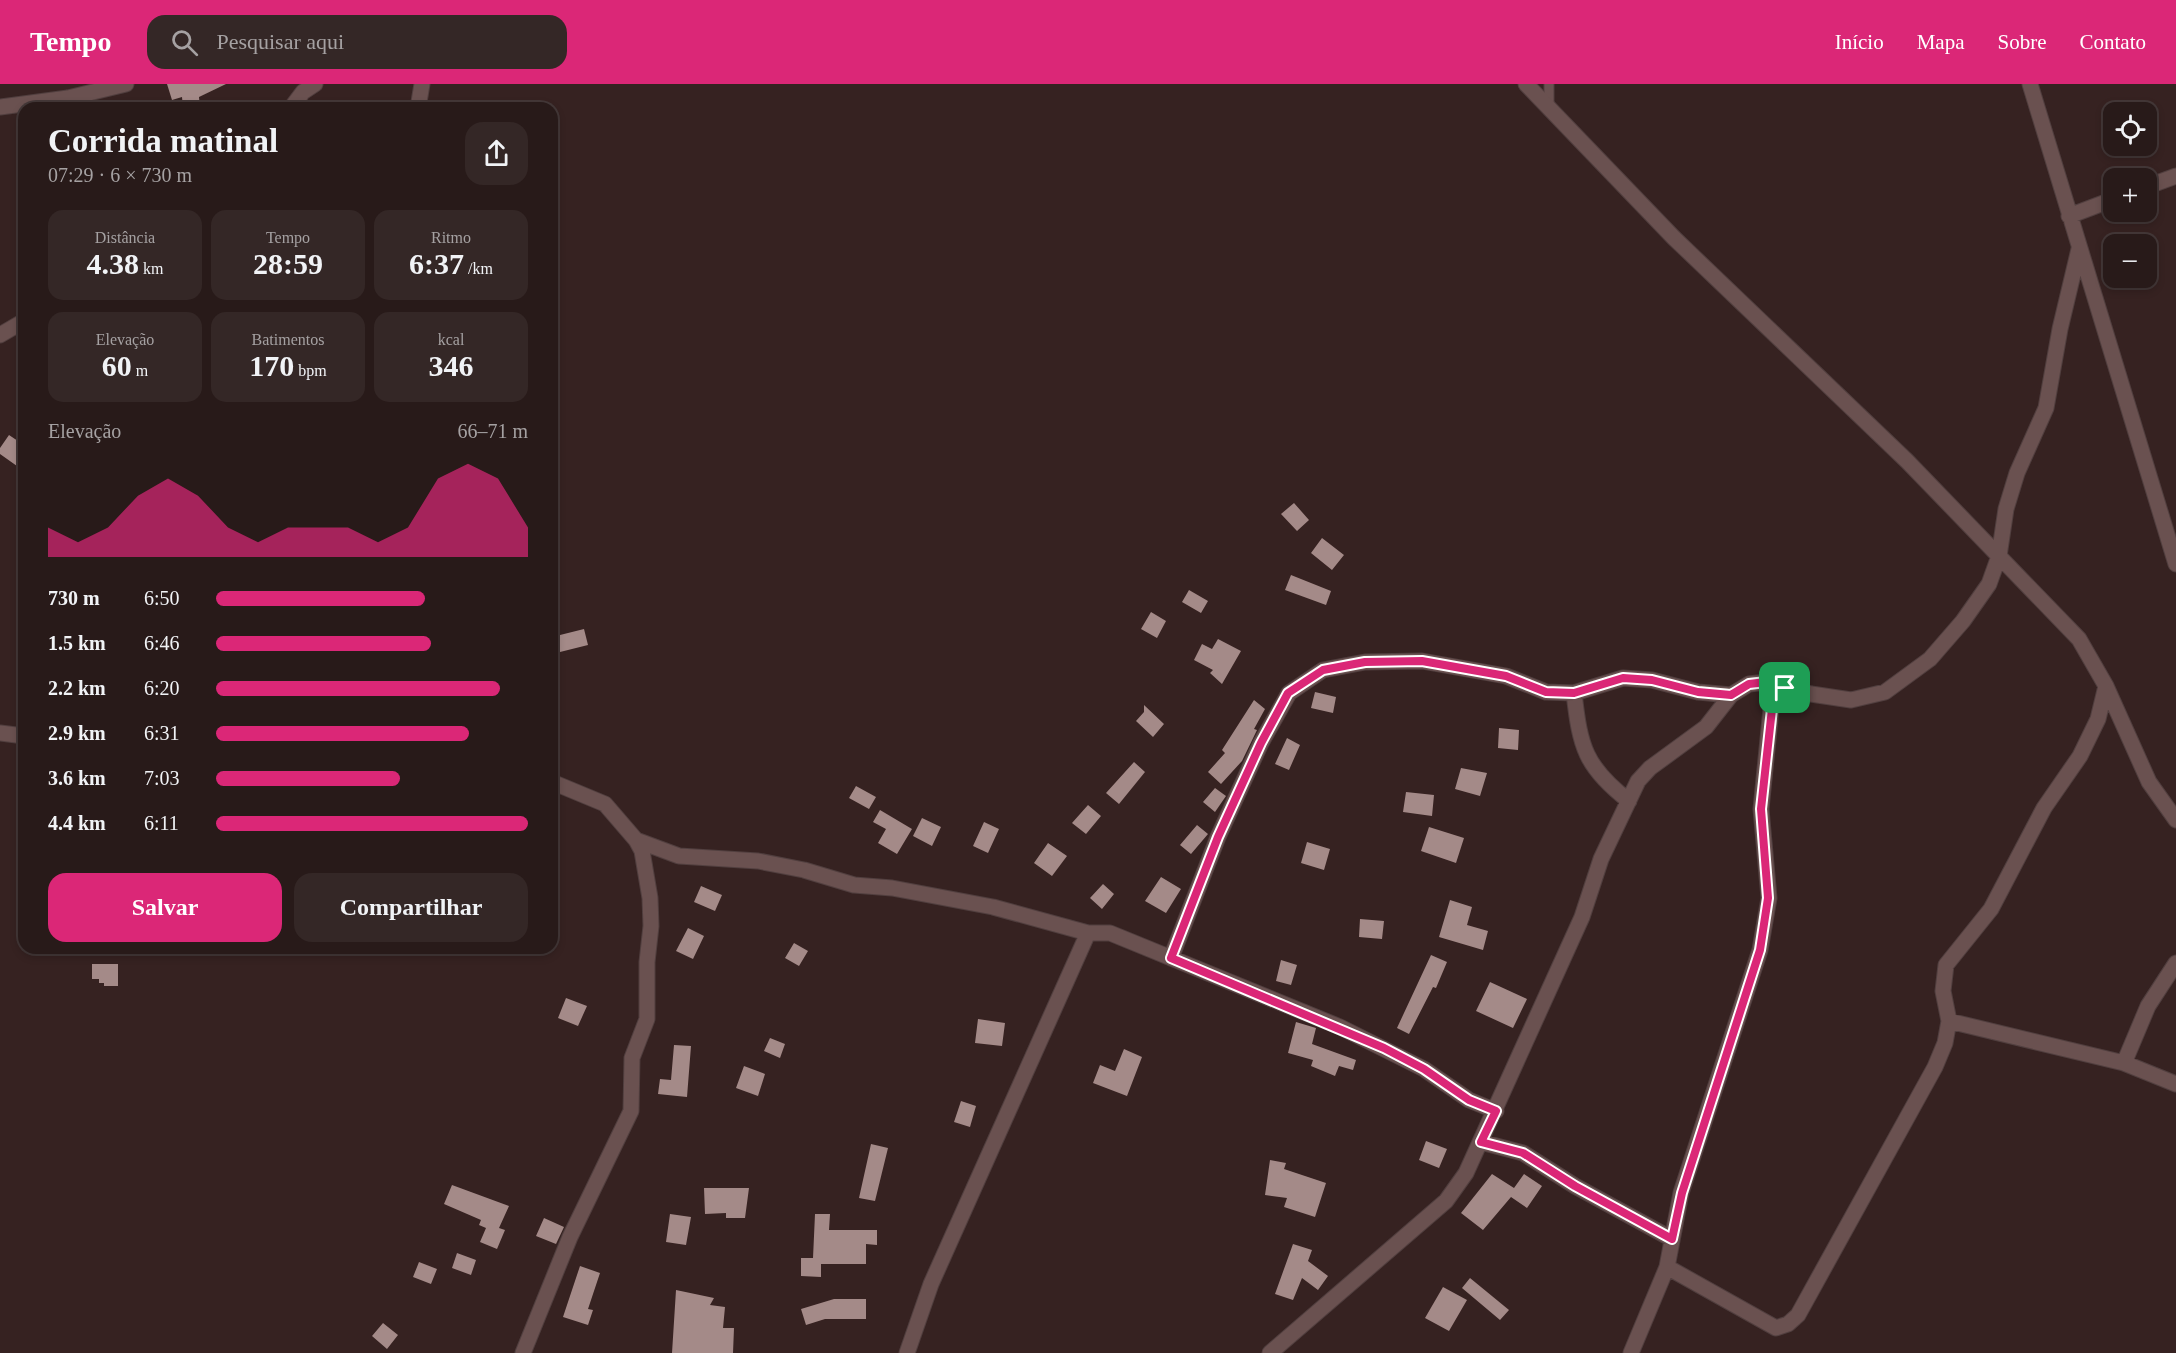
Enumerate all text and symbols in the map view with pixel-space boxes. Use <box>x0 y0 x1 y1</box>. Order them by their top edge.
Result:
search box <box>147 15 567 69</box>
text: Tempo <box>30 26 111 57</box>
icon: search <box>168 26 201 59</box>
text: Pesquisar aqui <box>216 29 344 54</box>
text: Início <box>1835 30 1884 54</box>
text: Mapa <box>1917 30 1965 54</box>
text: Sobre <box>1998 30 2047 54</box>
text: Contato <box>2080 30 2146 54</box>
map controls <box>2103 102 2157 288</box>
button: locate <box>2103 102 2157 156</box>
button: share <box>465 122 528 185</box>
text: Corrida matinal <box>48 123 278 159</box>
text: 07:29 · 6 × 730 m <box>48 164 192 186</box>
button: + <box>2103 168 2157 222</box>
text: Distância <box>95 229 155 246</box>
text: Tempo <box>266 229 310 246</box>
text: Ritmo <box>431 229 471 246</box>
button: − <box>2103 234 2157 288</box>
text: 4.38 <box>87 247 139 280</box>
text: 28:59 <box>253 247 323 280</box>
text: 6:37 <box>409 247 464 280</box>
text: km <box>139 260 163 277</box>
text: /km <box>464 260 493 277</box>
text: Elevação <box>96 331 154 348</box>
text: Batimentos <box>252 331 324 348</box>
text: kcal <box>438 331 464 348</box>
text: 60 <box>102 349 132 382</box>
text: 170 <box>249 349 294 382</box>
text: 346 <box>429 349 474 382</box>
text: m <box>132 362 148 379</box>
text: bpm <box>294 362 327 379</box>
text: Elevação <box>48 420 121 442</box>
text: 66–71 m <box>457 420 528 442</box>
text: 730 m <box>48 587 100 609</box>
text: 6:50 <box>144 587 180 609</box>
text: 1.5 km <box>48 632 106 654</box>
text: 6:46 <box>144 632 180 654</box>
pin <box>1759 662 1810 713</box>
icon: arrive <box>1768 671 1801 704</box>
text: 2.2 km <box>48 677 106 699</box>
text: 6:20 <box>144 677 180 699</box>
text: 2.9 km <box>48 722 106 744</box>
text: 6:31 <box>144 722 180 744</box>
text: 3.6 km <box>48 767 106 789</box>
text: 7:03 <box>144 767 180 789</box>
text: 4.4 km <box>48 812 106 834</box>
text: 6:11 <box>144 812 179 834</box>
button: Salvar <box>48 873 282 942</box>
button: Compartilhar <box>294 873 528 942</box>

